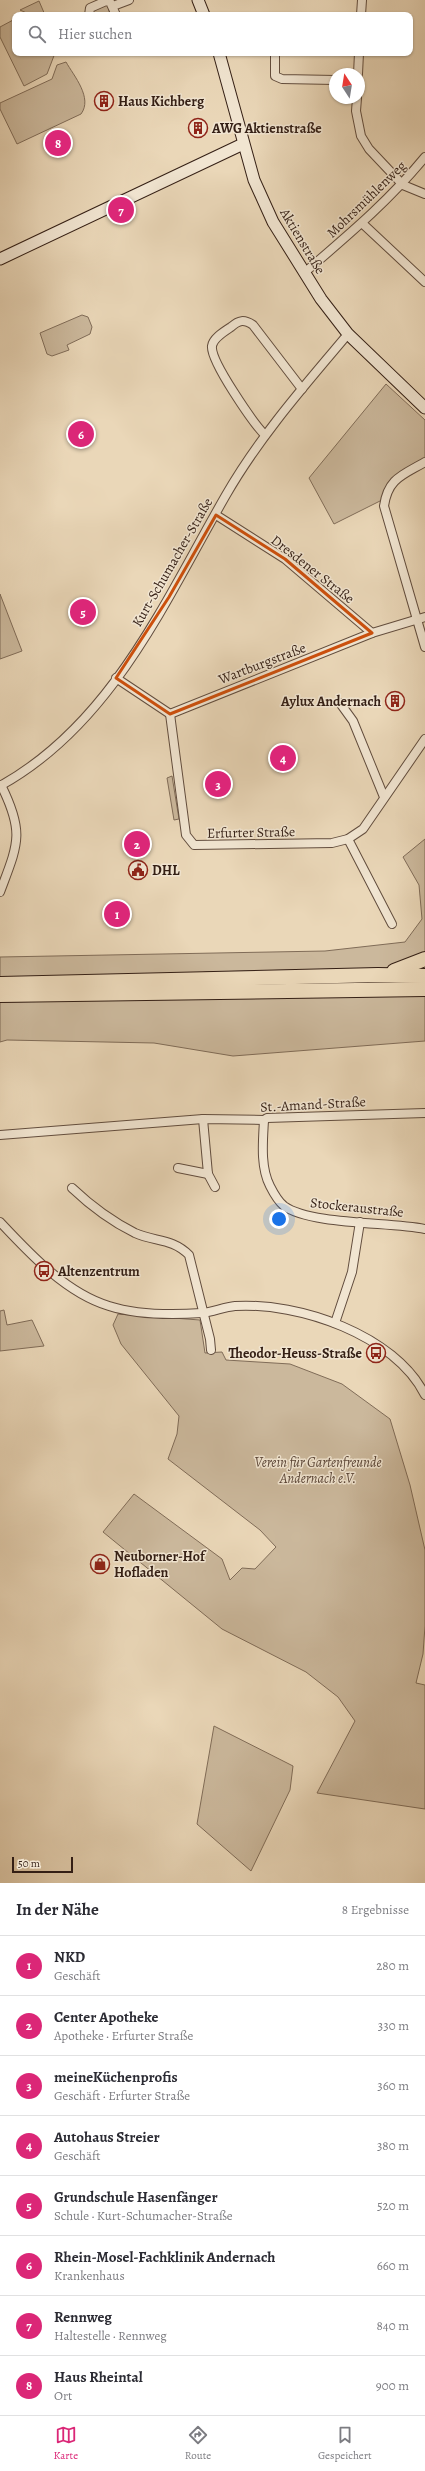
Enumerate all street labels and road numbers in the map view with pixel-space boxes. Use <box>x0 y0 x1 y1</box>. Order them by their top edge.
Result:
street label: Mohrsmühlenweg <box>322 157 410 242</box>
street label: Aktienstraße <box>275 204 330 278</box>
street label: Kurt-Schumacher-Straße <box>128 494 217 630</box>
street label: Dresdener Straße <box>267 531 358 608</box>
street label: Wartburgstraße <box>215 638 309 689</box>
street label: Erfurter Straße <box>207 822 295 843</box>
street label: St.-Amand-Straße <box>260 1092 366 1117</box>
street label: Stockeraustraße <box>309 1193 405 1222</box>

